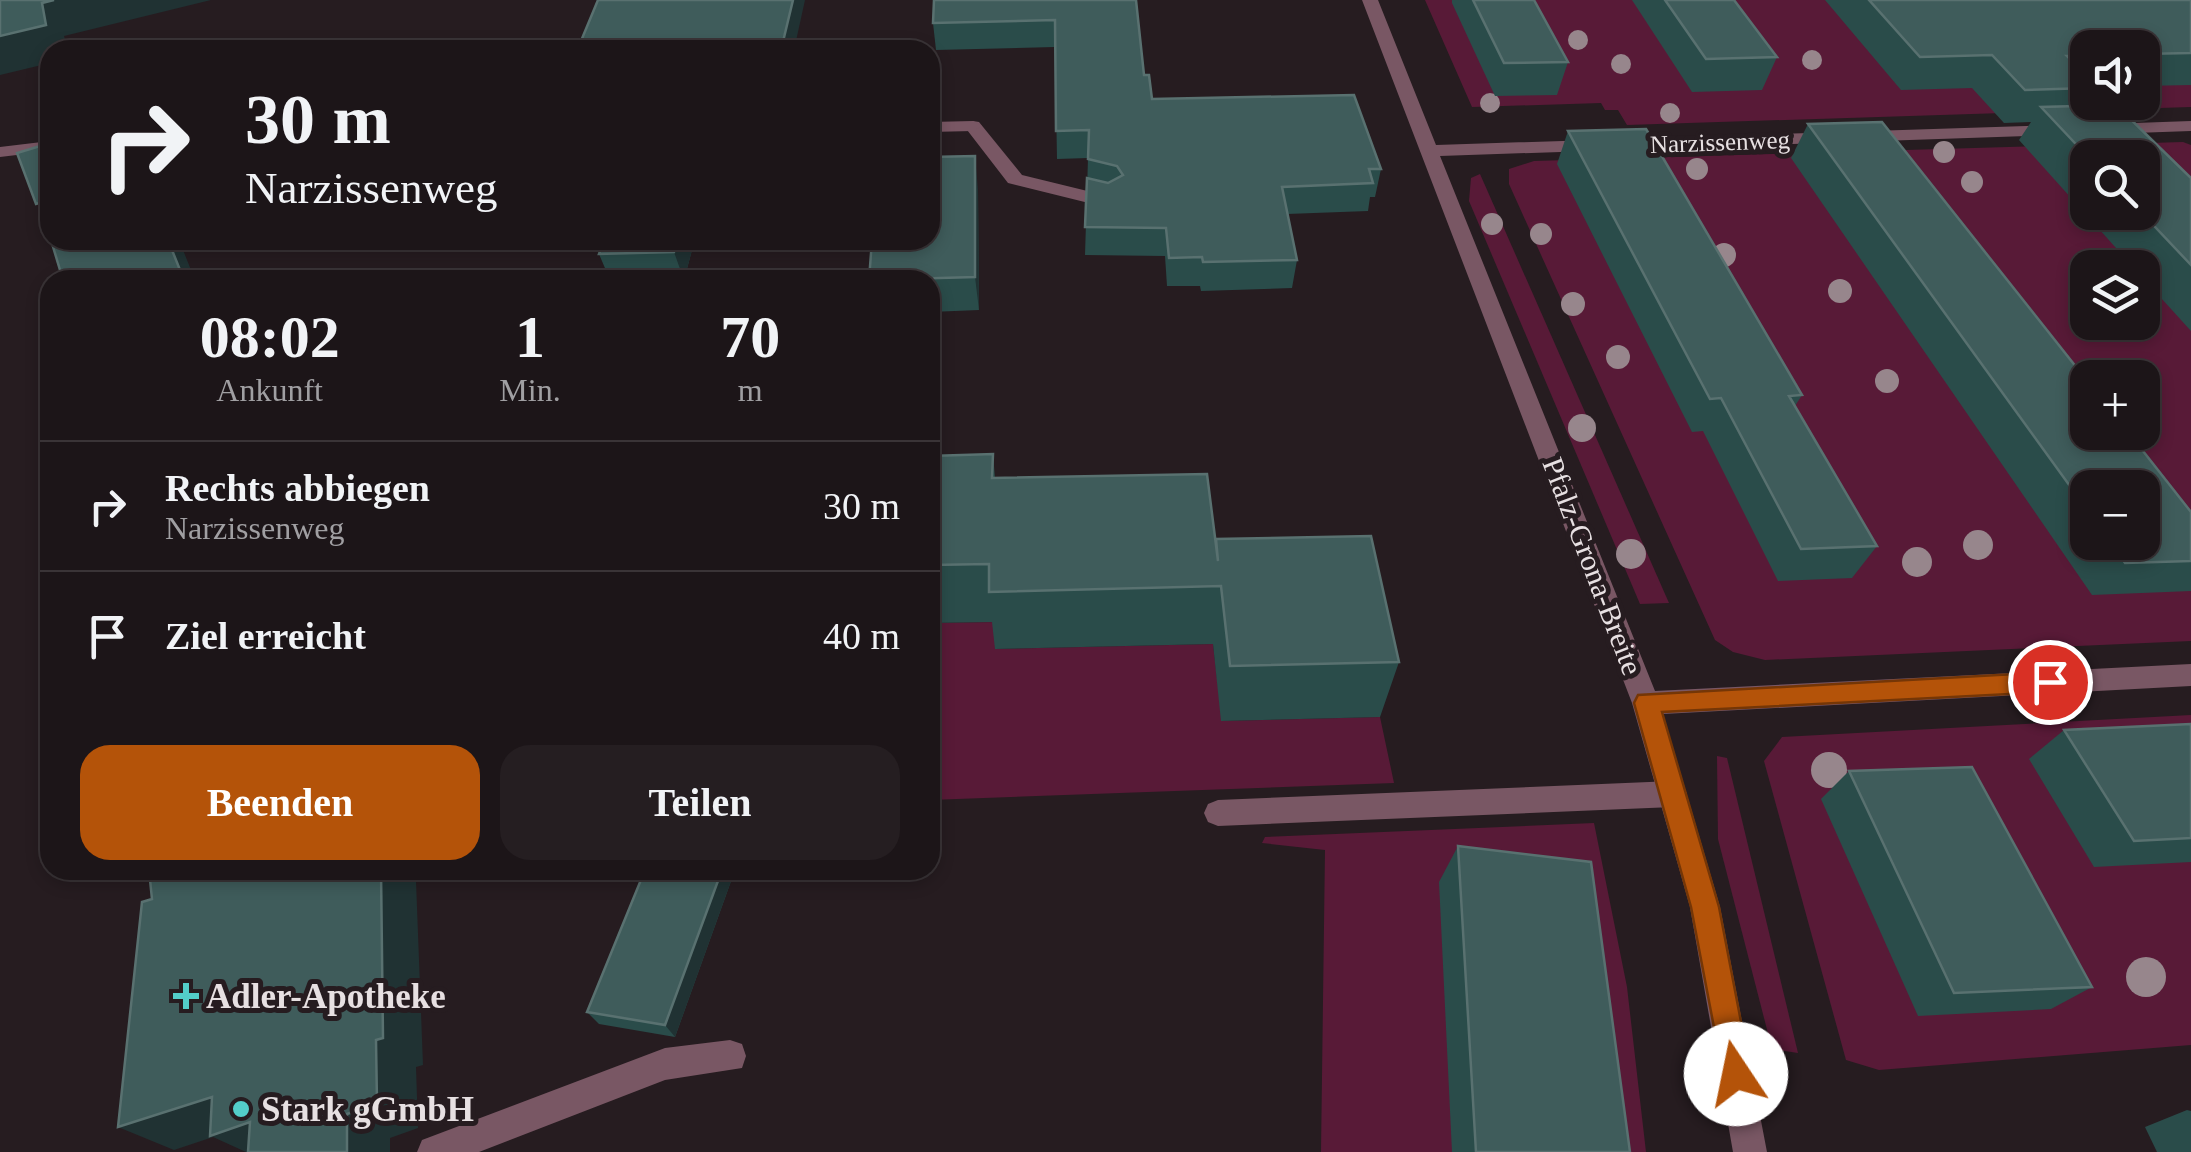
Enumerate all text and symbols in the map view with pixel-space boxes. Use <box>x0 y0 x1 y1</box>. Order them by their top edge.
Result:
map controls <box>2070 30 2160 560</box>
button: sound <box>2070 30 2160 120</box>
icon: right <box>80 80 210 210</box>
text: 30 m <box>245 81 391 158</box>
street label: Narzissenweg <box>1649 126 1791 158</box>
button: search <box>2070 140 2160 230</box>
text: Narzissenweg <box>245 163 497 213</box>
button: layers <box>2070 250 2160 340</box>
text: 08:02 <box>200 304 340 370</box>
text: 1 <box>515 304 545 370</box>
text: 70 <box>720 304 780 370</box>
button: + <box>2070 360 2160 450</box>
text: Ankunft <box>216 372 323 408</box>
text: Min. <box>499 372 561 408</box>
text: m <box>738 372 763 408</box>
street label: Pfalz-Grona-Breite <box>1536 453 1650 679</box>
text: Rechts abbiegen <box>165 467 430 509</box>
button: − <box>2070 470 2160 560</box>
icon: right <box>80 479 135 534</box>
text: 30 m <box>823 485 900 527</box>
text: Narzissenweg <box>165 510 344 546</box>
icon: arrive <box>80 609 135 664</box>
text: Ziel erreicht <box>165 615 366 657</box>
text: 40 m <box>823 615 900 657</box>
pin <box>2008 640 2093 725</box>
icon: arrive <box>2023 655 2078 710</box>
button: Beenden <box>80 745 480 860</box>
button: Teilen <box>500 745 900 860</box>
place label: Adler-Apotheke <box>206 977 446 1016</box>
marker: Adler-Apotheke <box>175 985 197 1007</box>
position arrow <box>1684 1022 1788 1126</box>
place label: Stark gGmbH <box>261 1090 474 1129</box>
marker: Stark gGmbH <box>230 1098 252 1120</box>

